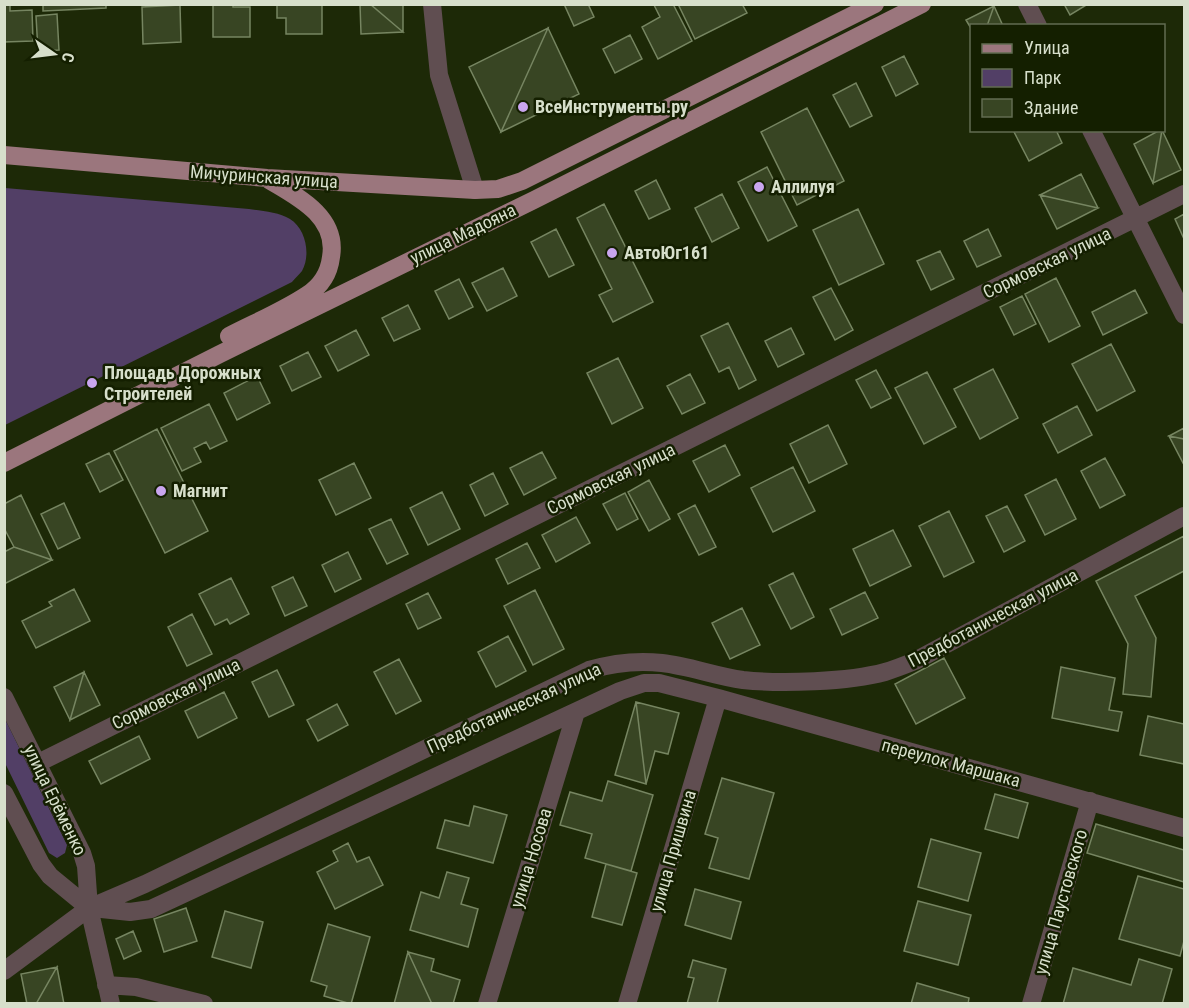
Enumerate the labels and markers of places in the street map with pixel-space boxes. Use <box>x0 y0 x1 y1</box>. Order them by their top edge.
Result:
place label: ВсеИнструменты.ру <box>535 96 688 117</box>
marker: ВсеИнструменты.ру <box>516 100 530 114</box>
place label: Аллилуя <box>771 176 835 197</box>
marker: Аллилуя <box>752 180 766 194</box>
place label: АвтоЮг161 <box>624 242 709 263</box>
marker: АвтоЮг161 <box>605 246 619 260</box>
place label: Площадь Дорожных Строителей <box>104 362 261 404</box>
marker: Площадь Дорожных Строителей <box>85 376 99 390</box>
place label: Магнит <box>173 480 228 501</box>
marker: Магнит <box>154 484 168 498</box>

